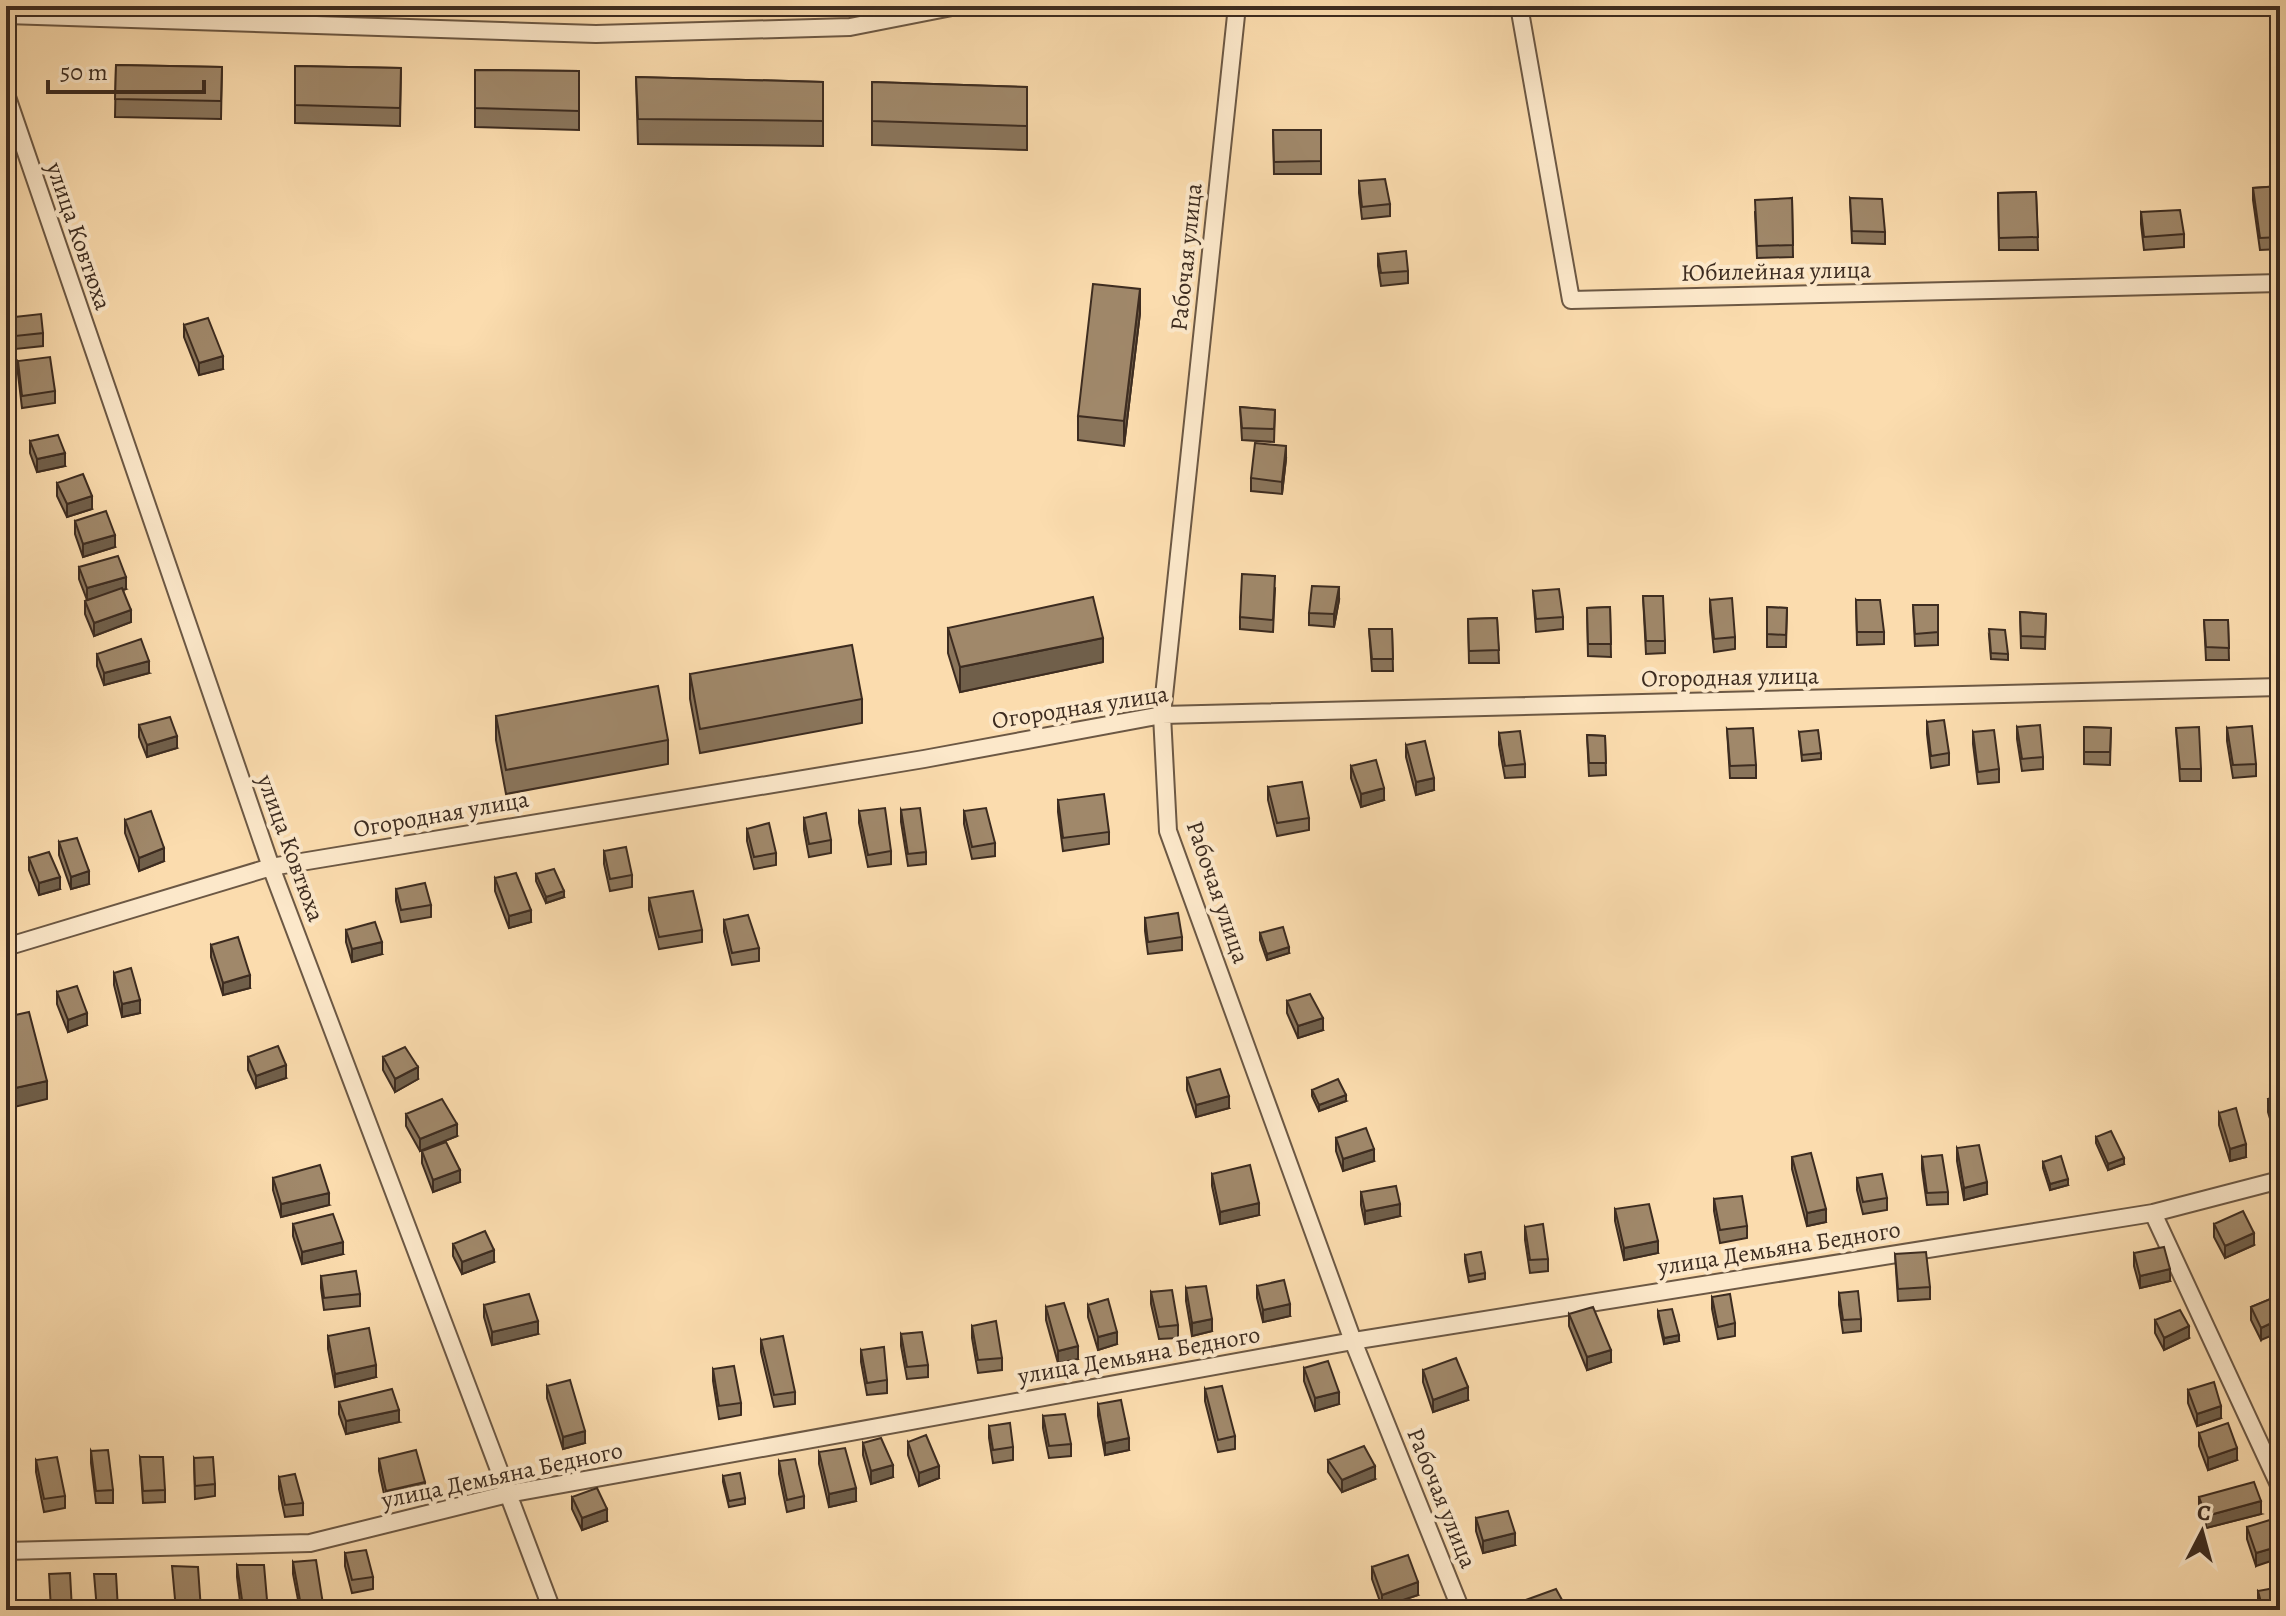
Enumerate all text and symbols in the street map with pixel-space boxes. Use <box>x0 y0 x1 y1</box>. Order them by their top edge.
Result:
scale bar <box>48 44 204 94</box>
text: 50 m <box>60 56 108 88</box>
street label: улица Ковтюха <box>38 157 119 314</box>
street label: Рабочая улица <box>1162 181 1210 333</box>
street label: Юбилейная улица <box>1681 253 1871 289</box>
street label: Огородная улица <box>1641 659 1819 695</box>
street label: Огородная улица <box>990 677 1170 737</box>
street label: улица Ковтюха <box>249 769 332 926</box>
street label: Огородная улица <box>351 783 531 845</box>
street label: Рабочая улица <box>1179 816 1257 968</box>
street label: улица Демьяна Бедного <box>1654 1213 1903 1283</box>
street label: улица Демьяна Бедного <box>1014 1318 1263 1392</box>
street label: Рабочая улица <box>1399 1423 1485 1573</box>
street label: улица Демьяна Бедного <box>378 1434 625 1516</box>
north arrow <box>2162 1492 2242 1572</box>
text: С <box>2196 1497 2212 1529</box>

